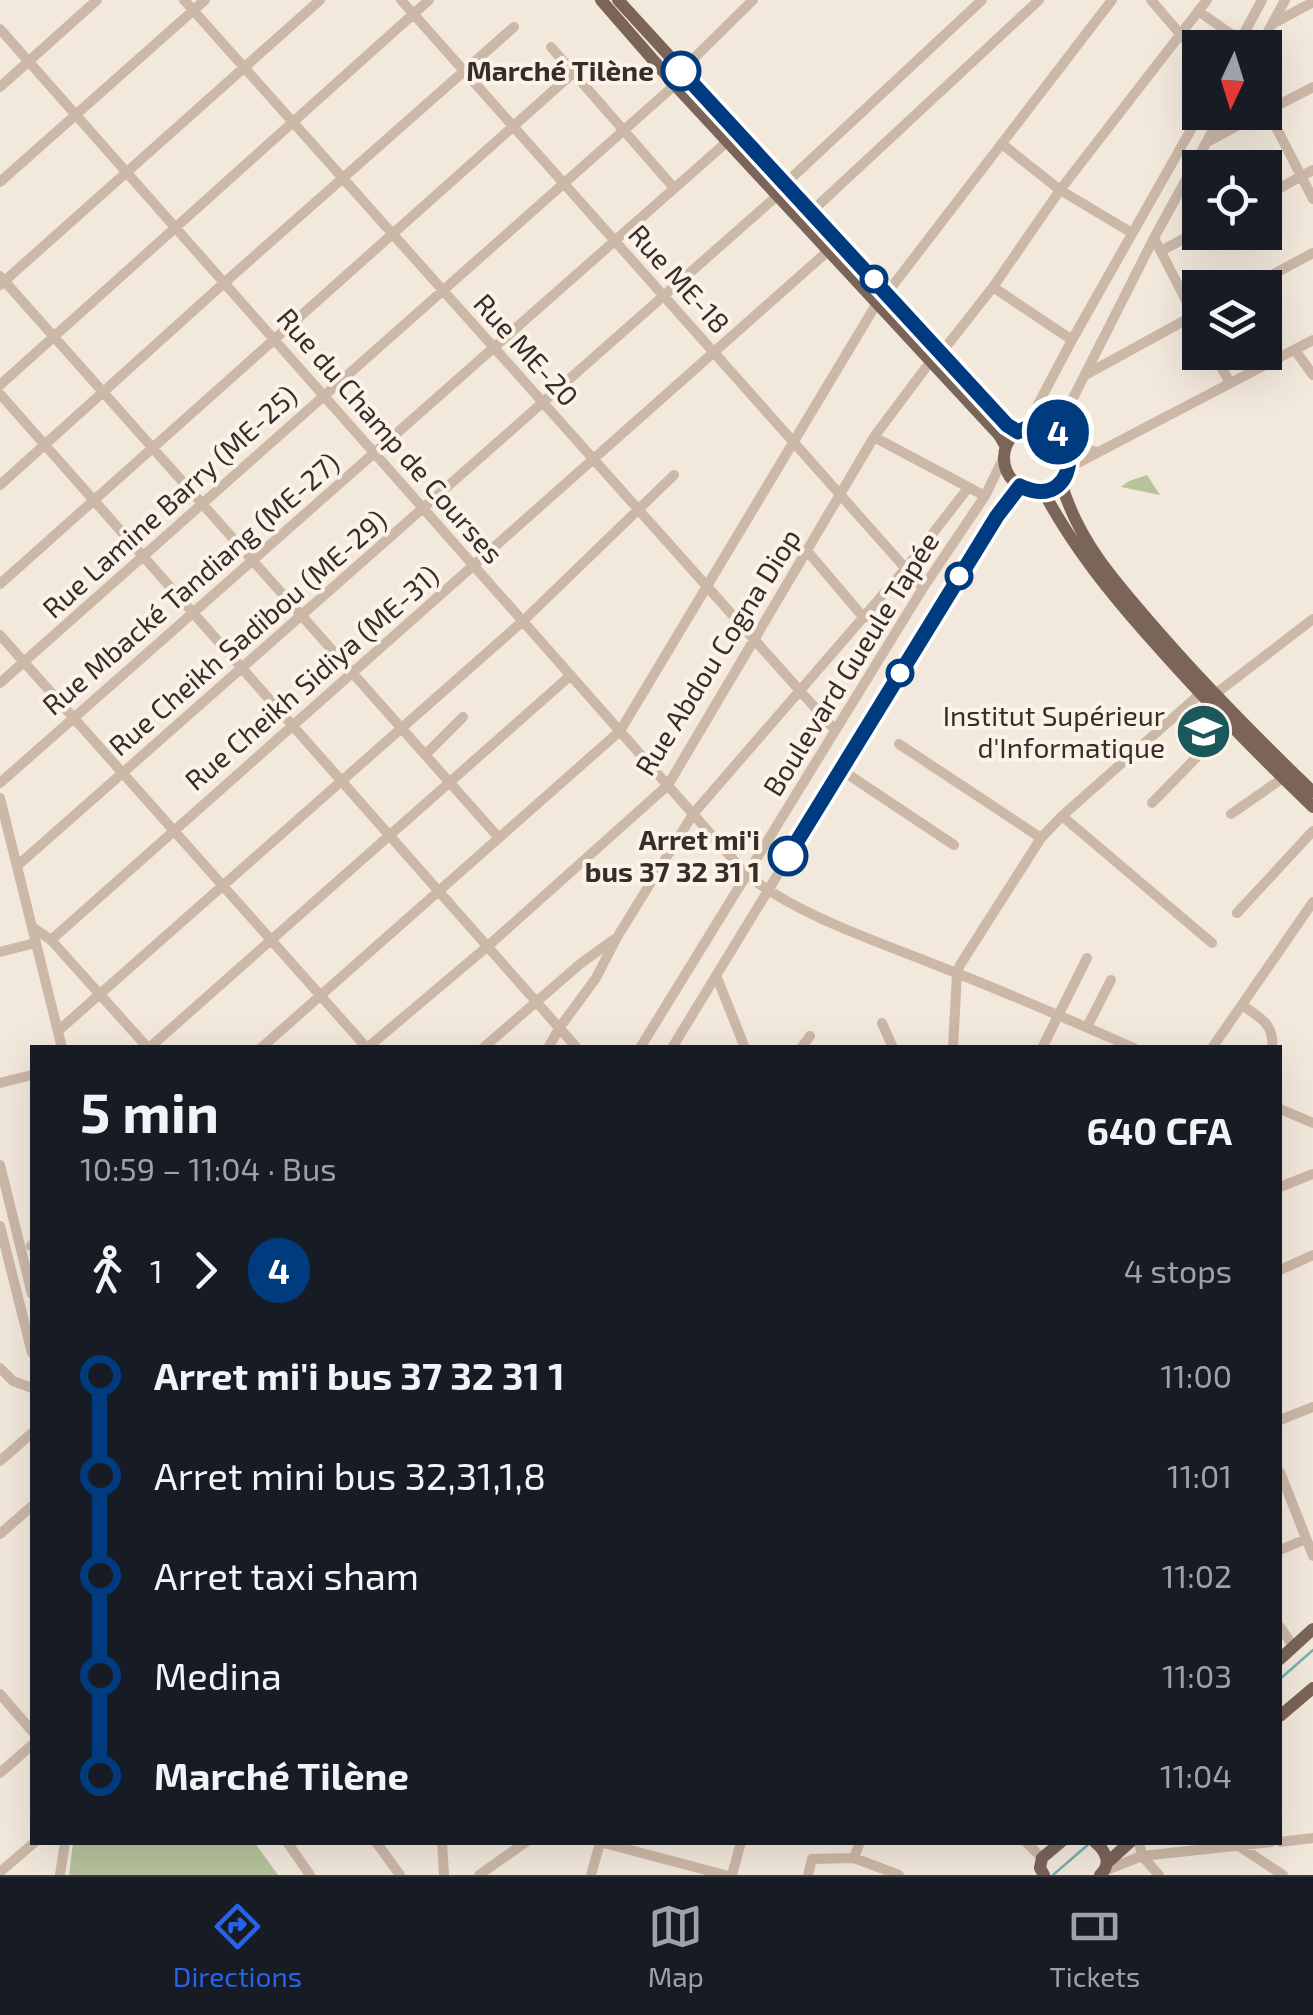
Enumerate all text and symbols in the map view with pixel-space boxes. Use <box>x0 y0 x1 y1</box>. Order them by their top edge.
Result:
north arrow <box>1182 30 1282 130</box>
map controls <box>1182 30 1282 370</box>
marker: Marché Tilène <box>662 52 700 90</box>
place label: Marché Tilène <box>466 53 654 87</box>
button: locate <box>1182 150 1282 250</box>
street label: Rue ME-18 <box>622 217 737 340</box>
unlabelled marker <box>861 266 887 292</box>
button: layers <box>1182 270 1282 370</box>
street label: Rue ME-20 <box>467 286 586 413</box>
street label: Rue du Champ de Courses <box>271 301 511 570</box>
street label: Rue Lamine Barry (ME-25) <box>35 378 304 625</box>
line badge: 4 <box>1026 400 1090 464</box>
text: 4 <box>1047 411 1069 453</box>
street label: Rue Mbacké Tandiang (ME-27) <box>35 445 346 722</box>
street label: Rue Cheikh Sadibou (ME-29) <box>101 502 393 762</box>
street label: Rue Abdou Cogna Diop <box>627 522 807 781</box>
street label: Boulevard Gueule Tapée <box>755 525 945 802</box>
street label: Rue Cheikh Sidiya (ME-31) <box>177 558 445 797</box>
unlabelled marker <box>946 563 972 589</box>
unlabelled marker <box>887 660 913 686</box>
place label: Institut Supérieur d'Informatique <box>943 698 1165 764</box>
school or university icon: Institut Supérieur d'Informatique <box>1174 702 1234 762</box>
place label: Arret mi'i bus 37 32 31 1 <box>585 822 760 888</box>
marker: Arret mi'i bus 37 32 31 1 <box>769 837 807 875</box>
text: 5 min <box>80 1078 219 1144</box>
text: 640 CFA <box>1087 1107 1232 1153</box>
text: 10:59 – 11:04 · Bus <box>80 1149 336 1187</box>
icon: walk <box>80 1243 135 1298</box>
icon: forward <box>178 1243 233 1298</box>
text: 4 <box>268 1249 290 1291</box>
text: 1 <box>150 1251 163 1289</box>
text: 4 stops <box>1124 1251 1232 1289</box>
text: Arret mi'i bus 37 32 31 1 <box>154 1352 565 1398</box>
text: 11:00 <box>1160 1356 1232 1394</box>
text: Arret mini bus 32,31,1,8 <box>154 1452 546 1498</box>
text: 11:01 <box>1167 1456 1232 1494</box>
text: Arret taxi sham <box>154 1552 419 1598</box>
text: 11:02 <box>1162 1556 1232 1594</box>
text: Medina <box>154 1652 282 1698</box>
text: 11:03 <box>1162 1656 1232 1694</box>
text: Marché Tilène <box>154 1752 409 1798</box>
text: 11:04 <box>1160 1756 1232 1794</box>
tab: Directions <box>173 1899 302 1993</box>
tab: Map <box>648 1899 704 1993</box>
tab: Tickets <box>1049 1899 1140 1993</box>

